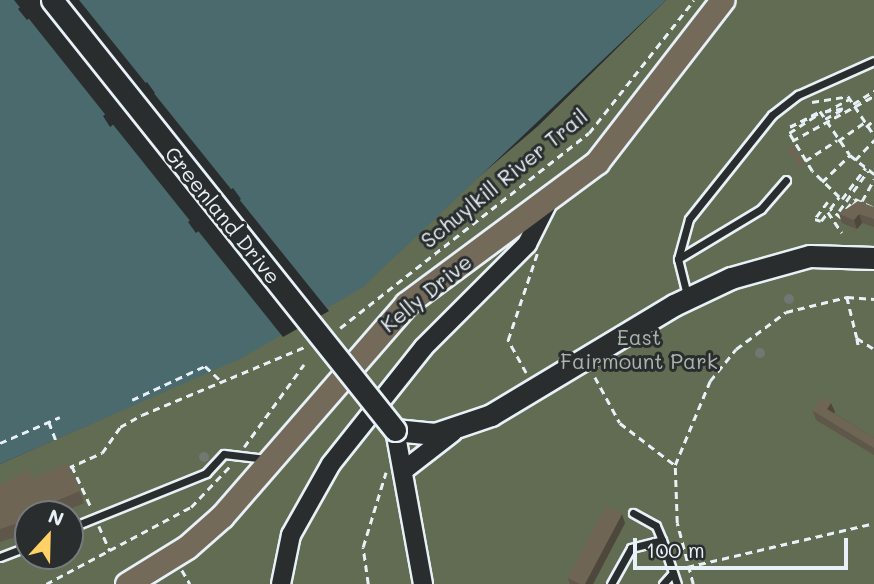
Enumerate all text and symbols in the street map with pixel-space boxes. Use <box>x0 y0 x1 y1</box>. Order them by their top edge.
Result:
street label: Schuylkill River Trail <box>416 103 592 253</box>
street label: Greenland Drive <box>160 141 286 289</box>
street label: Kelly Drive <box>376 249 476 337</box>
park label: East Fairmount Park <box>560 324 718 374</box>
north arrow <box>14 500 84 570</box>
text: N <box>45 503 68 531</box>
scale bar <box>636 524 851 568</box>
text: 100 m <box>646 536 705 563</box>

